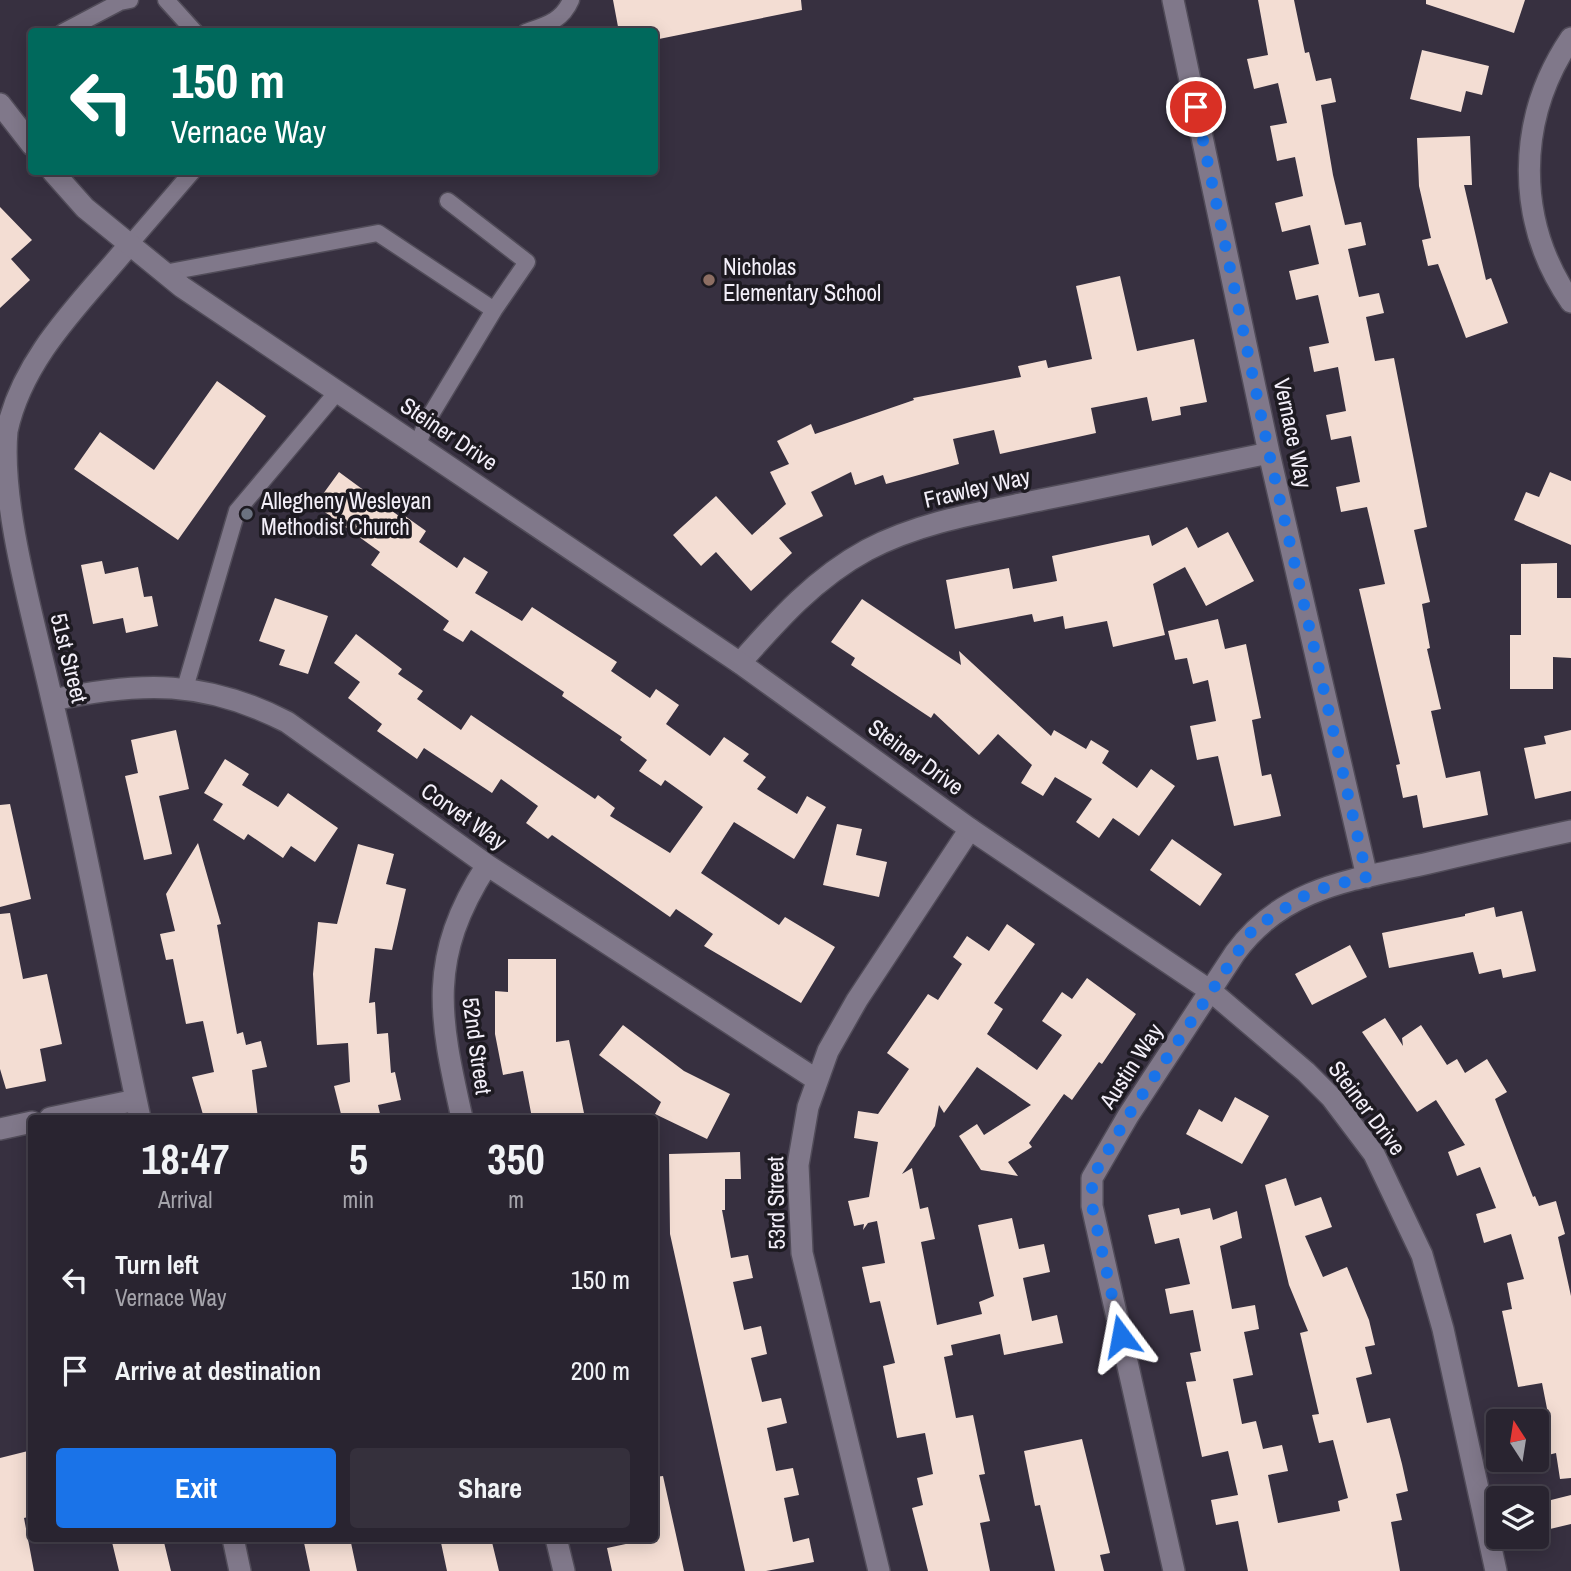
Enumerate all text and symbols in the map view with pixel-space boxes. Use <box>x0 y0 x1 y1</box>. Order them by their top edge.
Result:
text: 150 m <box>171 47 285 113</box>
icon: left <box>56 56 147 147</box>
pin <box>1166 77 1226 137</box>
icon: arrive <box>1177 88 1215 126</box>
text: Vernace Way <box>171 110 326 153</box>
place label: Nicholas Elementary School <box>723 251 881 308</box>
marker: Nicholas Elementary School <box>701 272 717 288</box>
street label: Vernace Way <box>1267 375 1320 491</box>
street label: Steiner Drive <box>395 390 504 478</box>
street label: Frawley Way <box>921 460 1034 515</box>
place label: Allegheny Wesleyan Methodist Church <box>260 485 432 542</box>
marker: Allegheny Wesleyan Methodist Church <box>239 506 255 522</box>
street label: 51st Street <box>43 610 96 706</box>
street label: Steiner Drive <box>862 711 970 802</box>
street label: Corvet Way <box>415 775 514 857</box>
street label: 52nd Street <box>455 995 500 1096</box>
street label: Austin Way <box>1091 1017 1170 1115</box>
street label: Steiner Drive <box>1322 1054 1413 1161</box>
text: 18:47 <box>141 1131 229 1187</box>
text: 5 <box>349 1131 368 1187</box>
text: 350 <box>487 1131 545 1187</box>
street label: 53rd Street <box>759 1156 792 1250</box>
text: Arrival <box>158 1184 213 1215</box>
text: min <box>343 1184 374 1215</box>
text: m <box>508 1184 524 1215</box>
text: Turn left <box>115 1247 199 1282</box>
icon: left <box>56 1261 94 1299</box>
text: 150 m <box>571 1262 630 1297</box>
text: Vernace Way <box>115 1282 226 1313</box>
position arrow <box>1084 1299 1158 1373</box>
icon: arrive <box>56 1352 94 1390</box>
text: Arrive at destination <box>115 1353 321 1388</box>
text: 200 m <box>571 1353 630 1388</box>
north arrow <box>1486 1409 1549 1472</box>
map controls <box>1486 1409 1549 1549</box>
button: Exit <box>56 1448 336 1528</box>
button: Share <box>350 1448 630 1528</box>
button: layers <box>1486 1486 1549 1549</box>

